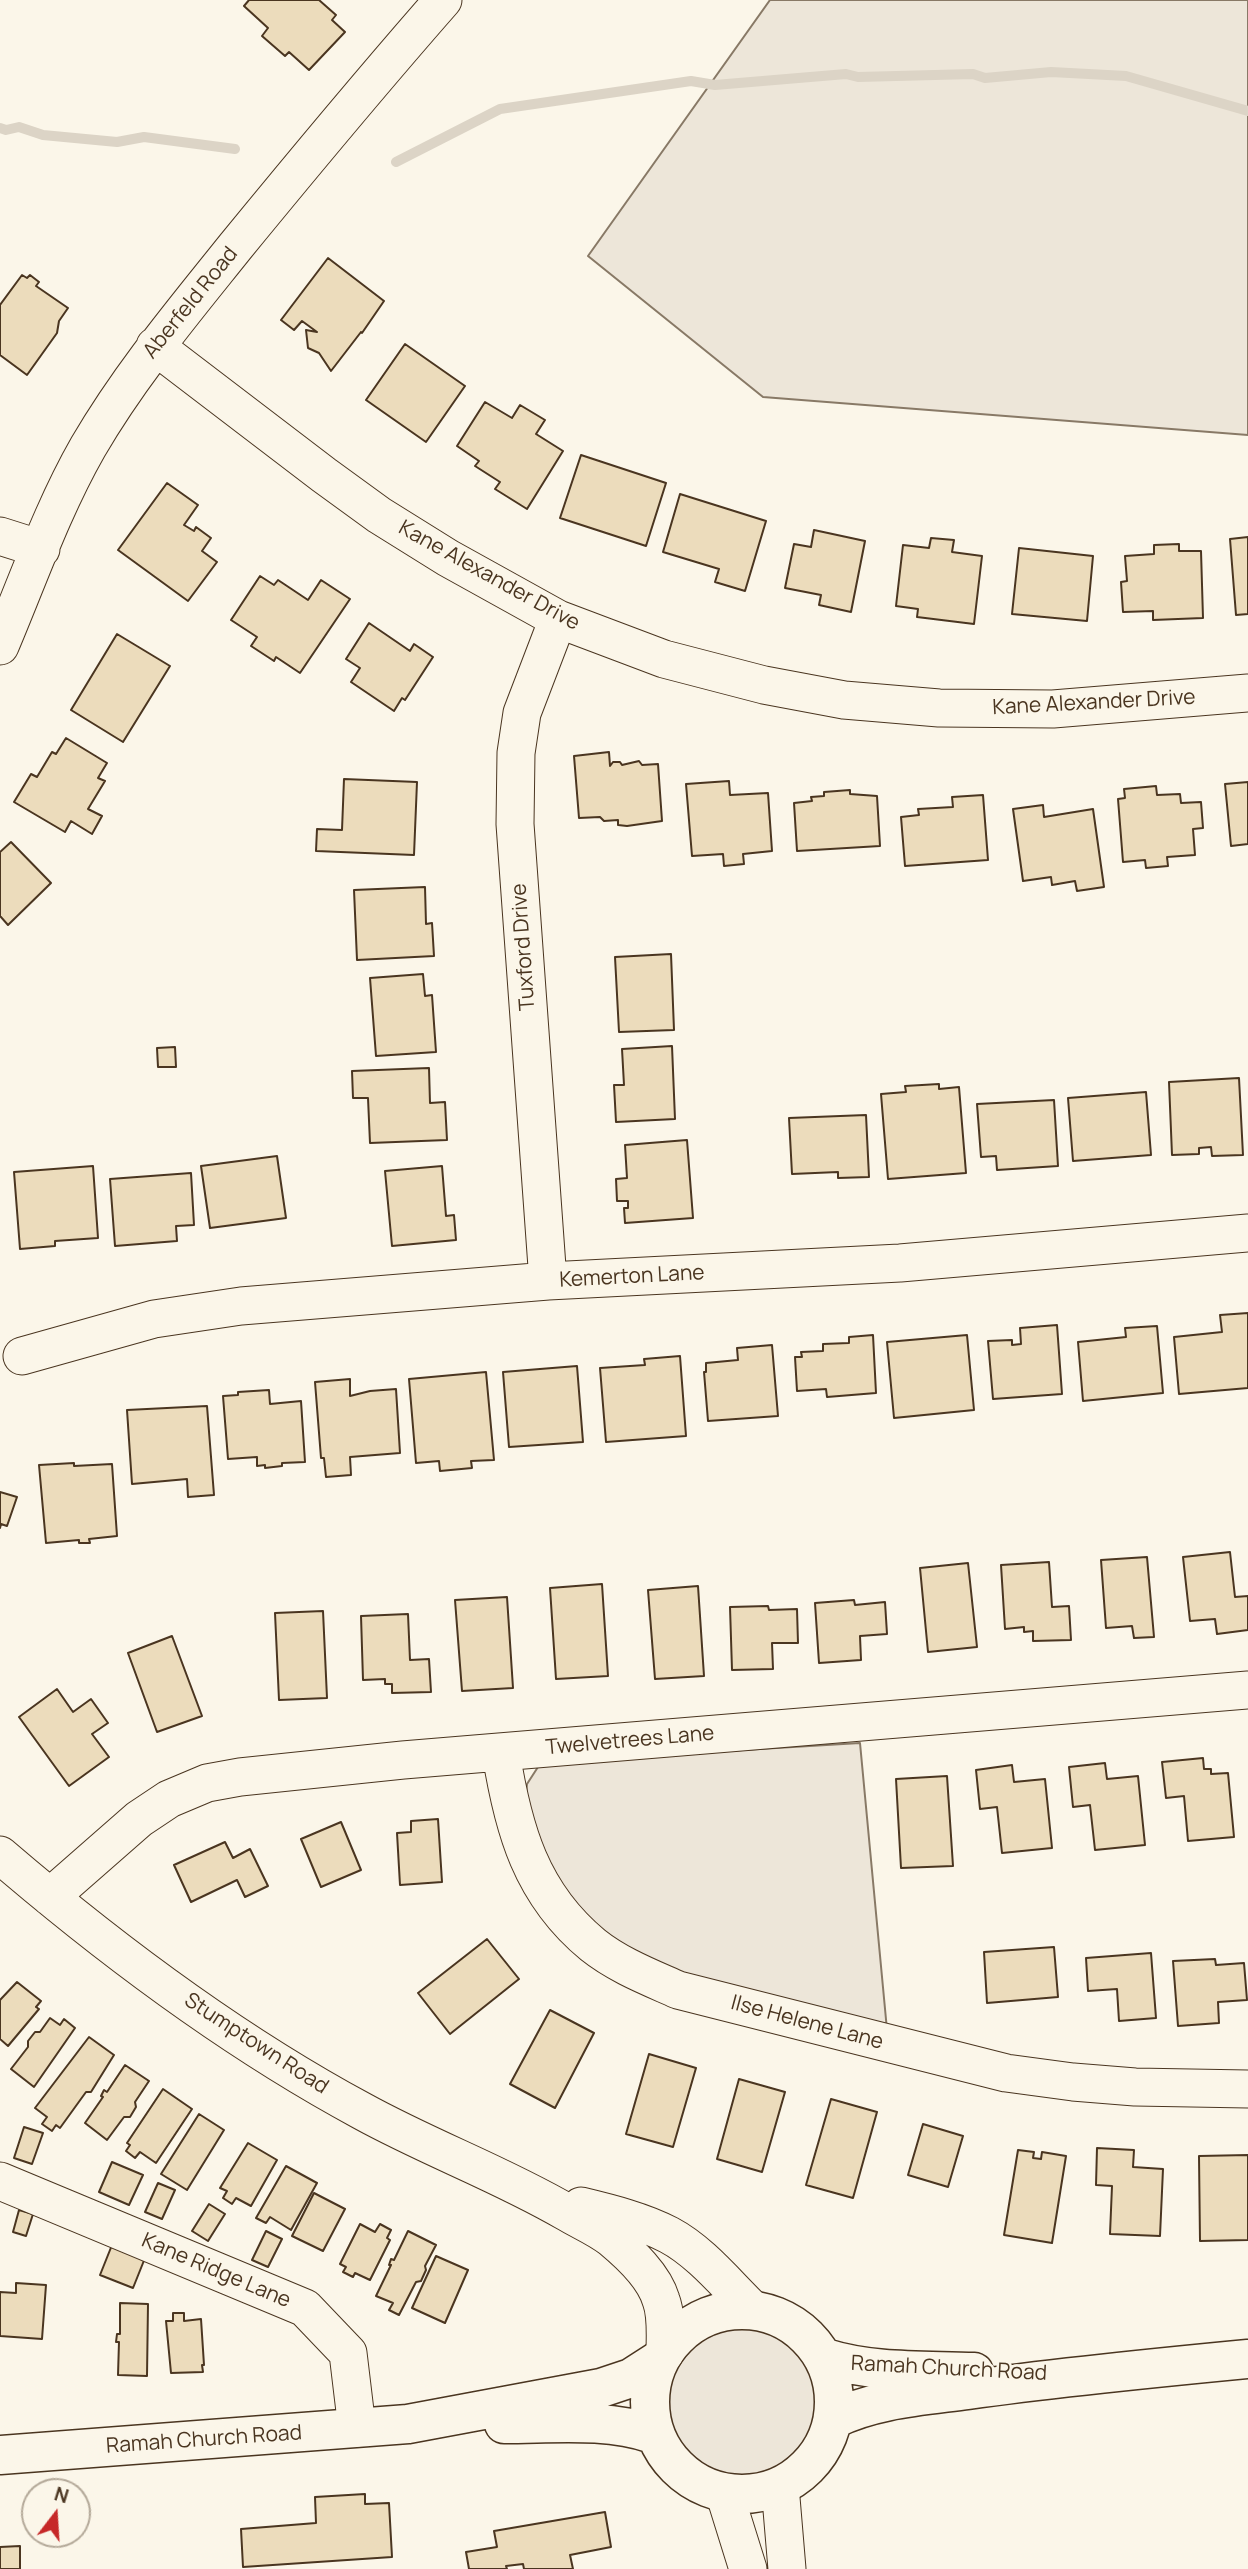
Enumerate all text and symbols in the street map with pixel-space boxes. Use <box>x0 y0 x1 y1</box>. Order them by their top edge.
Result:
street label: Aberfeld Road <box>138 242 244 364</box>
street label: Kane Alexander Drive <box>394 516 584 636</box>
street label: Kane Alexander Drive <box>992 685 1196 721</box>
street label: Tuxford Drive <box>507 882 541 1012</box>
street label: Kemerton Lane <box>559 1261 705 1293</box>
street label: Twelvetrees Lane <box>545 1721 715 1761</box>
street label: Stumptown Road <box>179 1988 333 2100</box>
street label: Ilse Helene Lane <box>728 1991 886 2055</box>
street label: Kane Ridge Lane <box>138 2228 294 2314</box>
street label: Ramah Church Road <box>850 2351 1048 2387</box>
street label: Ramah Church Road <box>105 2421 303 2459</box>
north arrow <box>21 2478 91 2548</box>
text: N <box>51 2480 72 2509</box>

